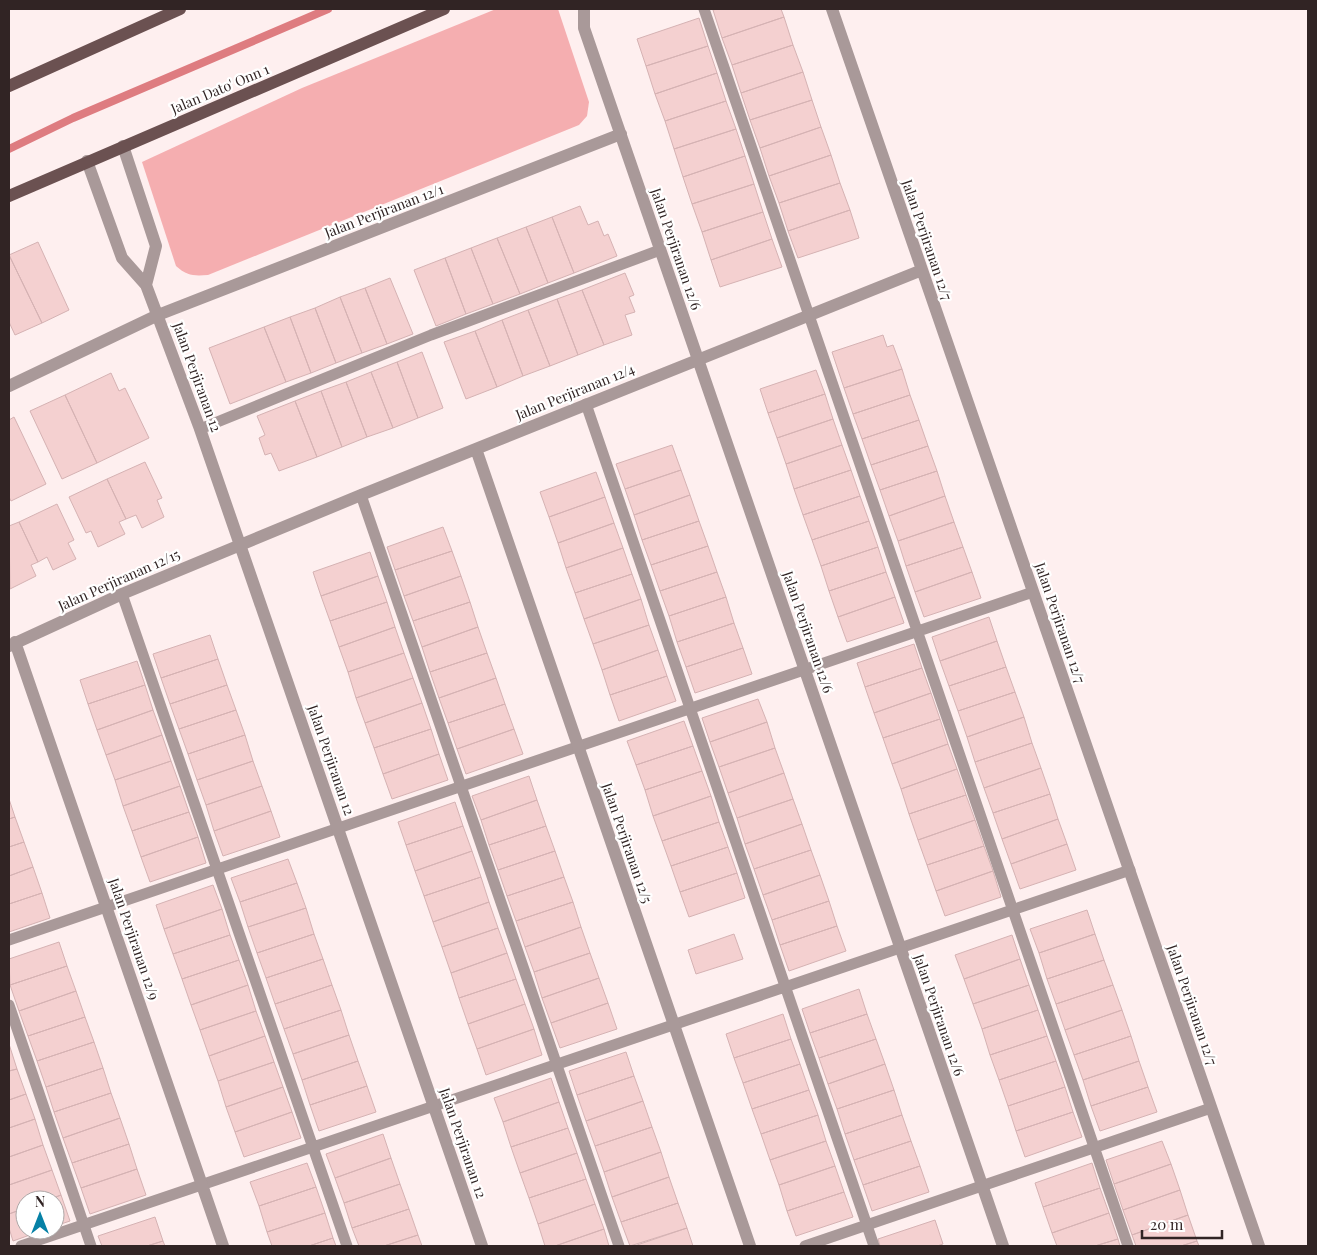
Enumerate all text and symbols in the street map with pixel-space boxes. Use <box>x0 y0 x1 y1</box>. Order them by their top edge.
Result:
street label: Jalan Dato' Onn 1 <box>167 59 272 118</box>
street label: Jalan Perjiranan 12/7 <box>898 176 957 303</box>
street label: Jalan Perjiranan 12/1 <box>321 179 446 242</box>
street label: Jalan Perjiranan 12/6 <box>646 184 706 312</box>
street label: Jalan Perjiranan 12 <box>168 318 226 435</box>
street label: Jalan Perjiranan 12/4 <box>512 359 637 424</box>
street label: Jalan Perjiranan 12/15 <box>54 544 183 615</box>
street label: Jalan Perjiranan 12/7 <box>1031 559 1090 686</box>
street label: Jalan Perjiranan 12/6 <box>778 567 838 695</box>
street label: Jalan Perjiranan 12 <box>303 701 359 818</box>
street label: Jalan Perjiranan 12/5 <box>598 779 657 906</box>
street label: Jalan Perjiranan 12/9 <box>104 875 164 1002</box>
street label: Jalan Perjiranan 12/7 <box>1163 941 1222 1068</box>
street label: Jalan Perjiranan 12/6 <box>909 950 969 1078</box>
street label: Jalan Perjiranan 12 <box>435 1084 491 1201</box>
north arrow <box>15 1190 65 1240</box>
text: N <box>35 1192 45 1211</box>
scale bar <box>1142 1208 1222 1240</box>
text: 20 m <box>1150 1214 1184 1234</box>

